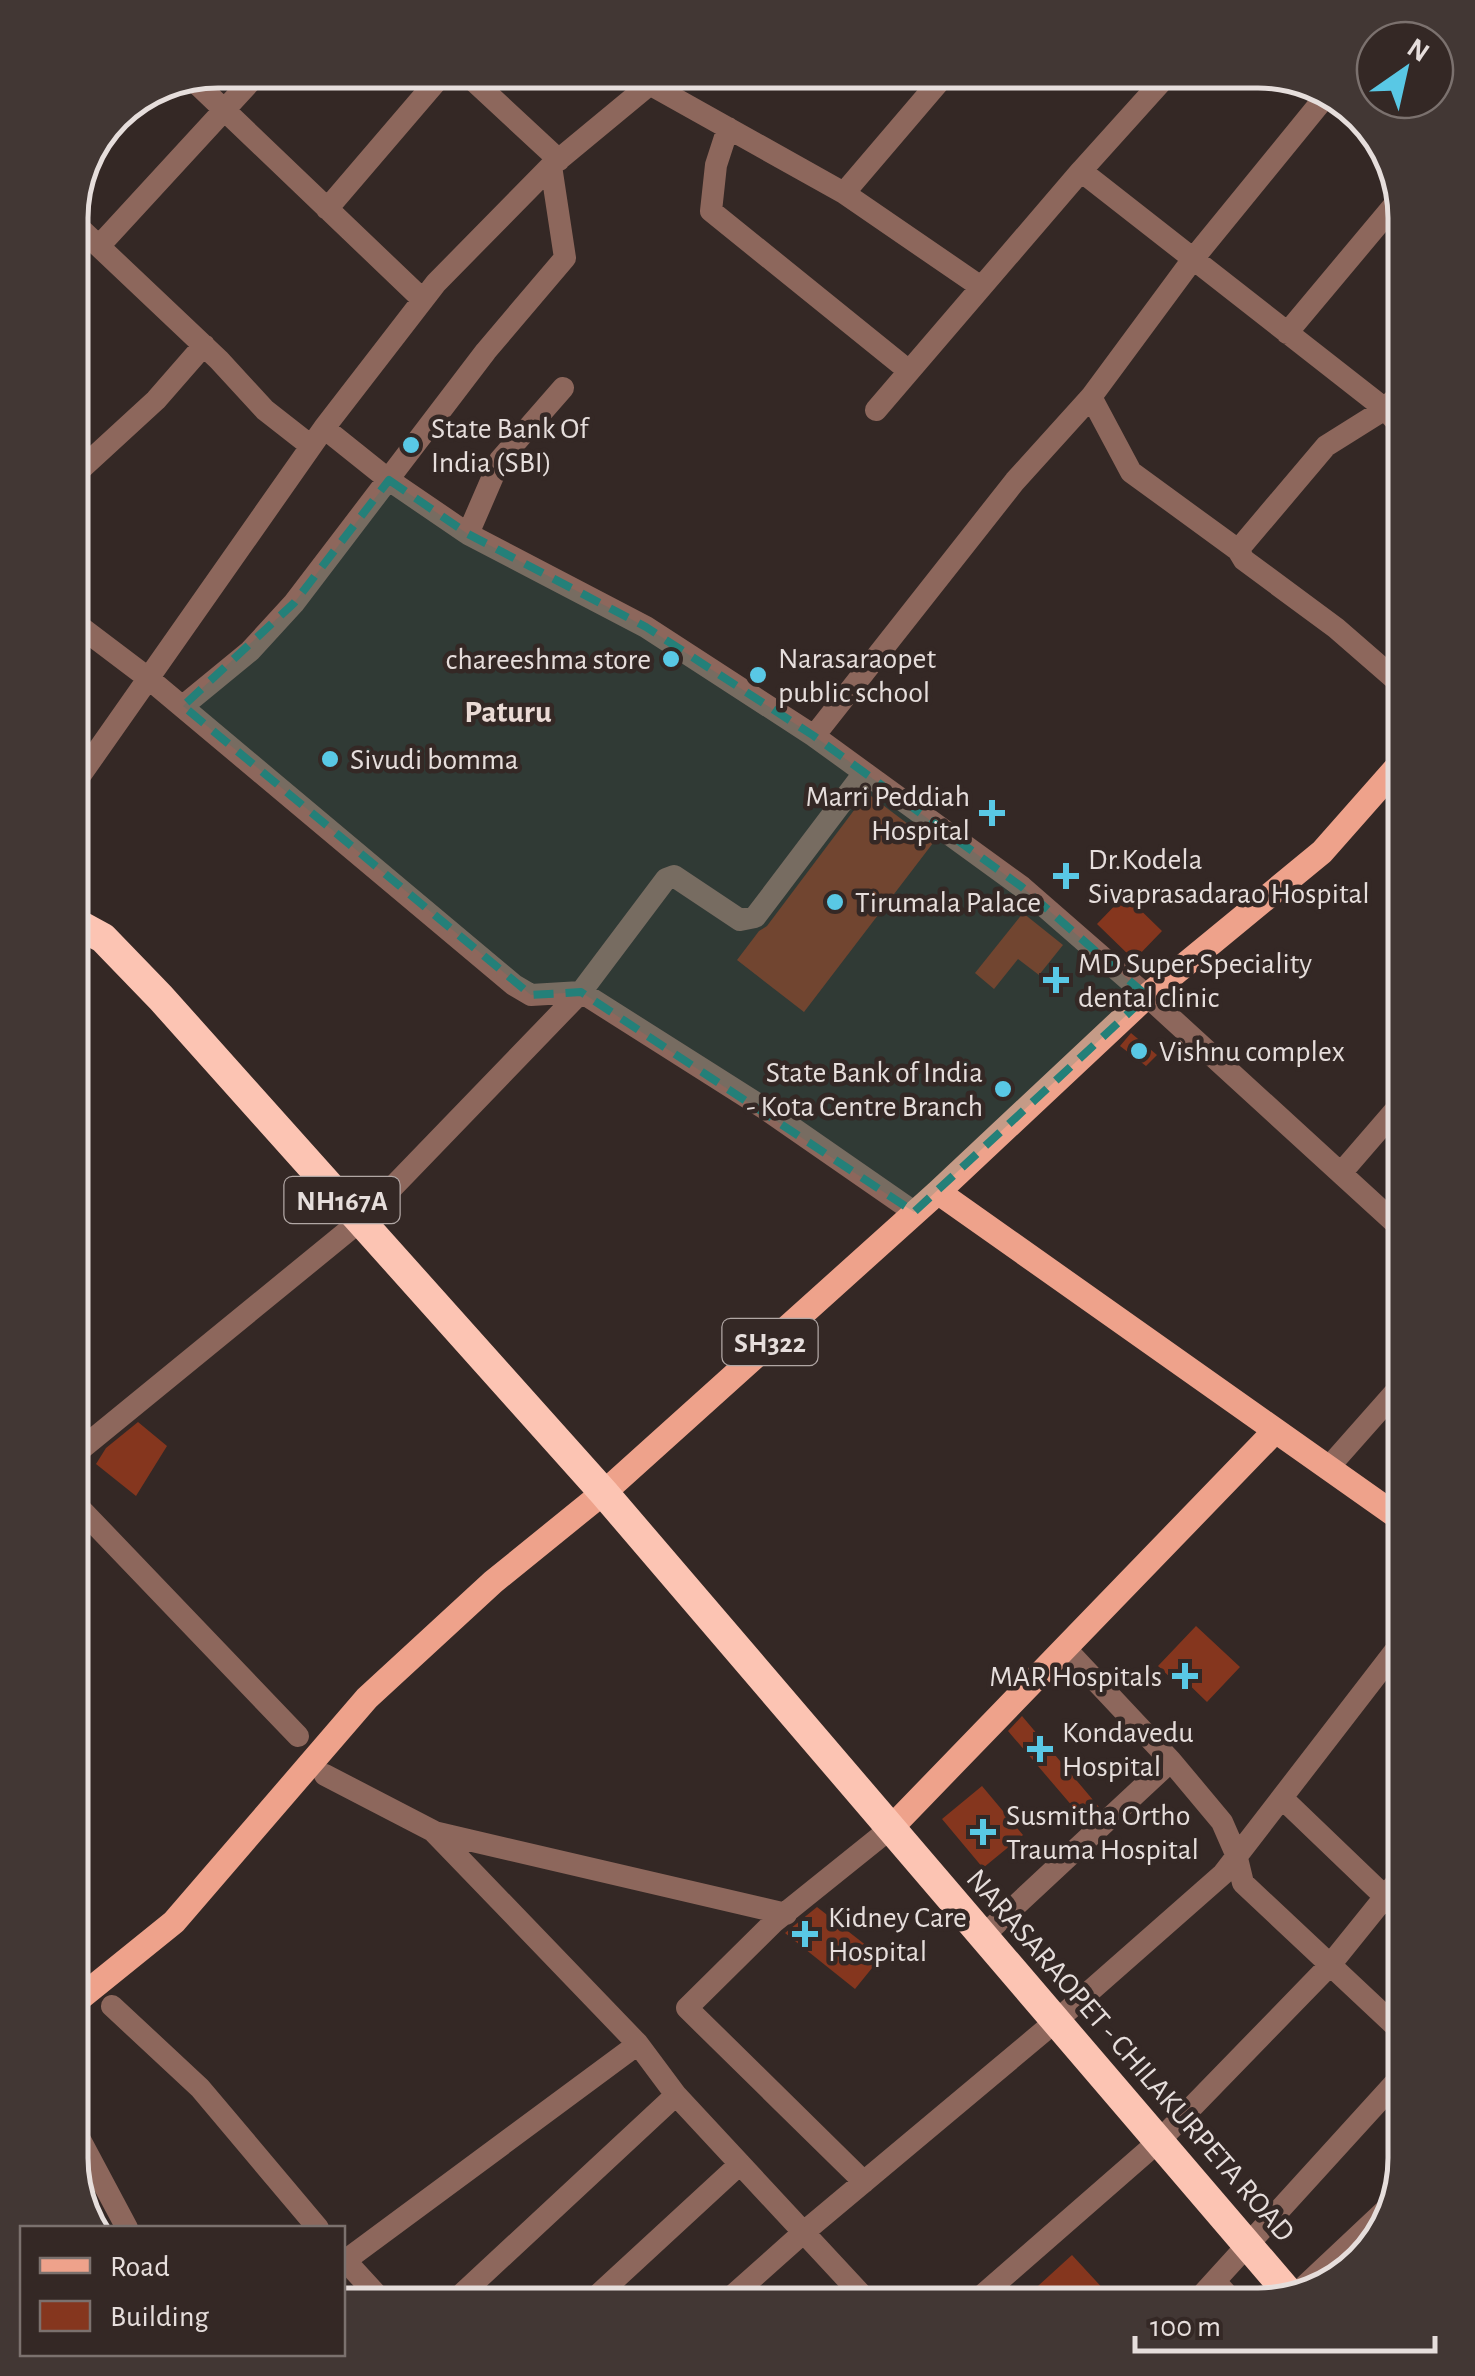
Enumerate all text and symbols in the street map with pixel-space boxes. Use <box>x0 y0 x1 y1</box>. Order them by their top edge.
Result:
north arrow <box>1355 20 1455 120</box>
text: N <box>1402 34 1434 68</box>
place label: State Bank Of India (SBI) <box>431 414 590 478</box>
marker: State Bank Of India (SBI) <box>400 434 422 456</box>
place label: Narasaraopet public school <box>778 644 936 708</box>
place label: chareeshma store <box>446 645 651 675</box>
marker: chareeshma store <box>660 648 682 670</box>
marker: Narasaraopet public school <box>747 664 769 686</box>
district label: Paturu <box>464 696 552 728</box>
place label: Sivudi bomma <box>350 745 519 775</box>
marker: Sivudi bomma <box>319 748 341 770</box>
place label: Marri Peddiah Hospital <box>806 782 970 846</box>
marker: Marri Peddiah Hospital <box>979 800 1005 826</box>
place label: Dr.Kodela Sivaprasadarao Hospital <box>1088 845 1370 909</box>
marker: Dr.Kodela Sivaprasadarao Hospital <box>1053 863 1079 889</box>
place label: Tirumala Palace <box>855 888 1041 918</box>
marker: Tirumala Palace <box>824 891 846 913</box>
place label: MD Super Speciality dental clinic <box>1078 949 1312 1013</box>
marker: MD Super Speciality dental clinic <box>1043 967 1069 993</box>
place label: Vishnu complex <box>1159 1037 1345 1067</box>
marker: Vishnu complex <box>1128 1040 1150 1062</box>
place label: State Bank of India - Kota Centre Branch <box>746 1058 983 1122</box>
marker: State Bank of India - Kota Centre Branch <box>992 1078 1014 1100</box>
road number: NH167A <box>284 1177 400 1223</box>
road number: SH322 <box>722 1319 818 1365</box>
place label: MAR Hospitals <box>989 1662 1162 1692</box>
marker: MAR Hospitals <box>1172 1663 1198 1689</box>
place label: Kondavedu Hospital <box>1062 1718 1194 1782</box>
marker: Kondavedu Hospital <box>1027 1736 1053 1762</box>
place label: Susmitha Ortho Trauma Hospital <box>1006 1801 1199 1865</box>
marker: Susmitha Ortho Trauma Hospital <box>970 1819 996 1845</box>
street label: NARASARAOPET - CHILAKURPETA ROAD <box>961 1864 1300 2248</box>
place label: Kidney Care Hospital <box>828 1903 967 1967</box>
marker: Kidney Care Hospital <box>792 1921 818 1947</box>
legend <box>20 2226 345 2356</box>
text: Road <box>110 2252 170 2282</box>
scale bar <box>1135 2291 1435 2353</box>
text: Building <box>110 2302 209 2332</box>
text: 100 m <box>1150 2312 1221 2342</box>

